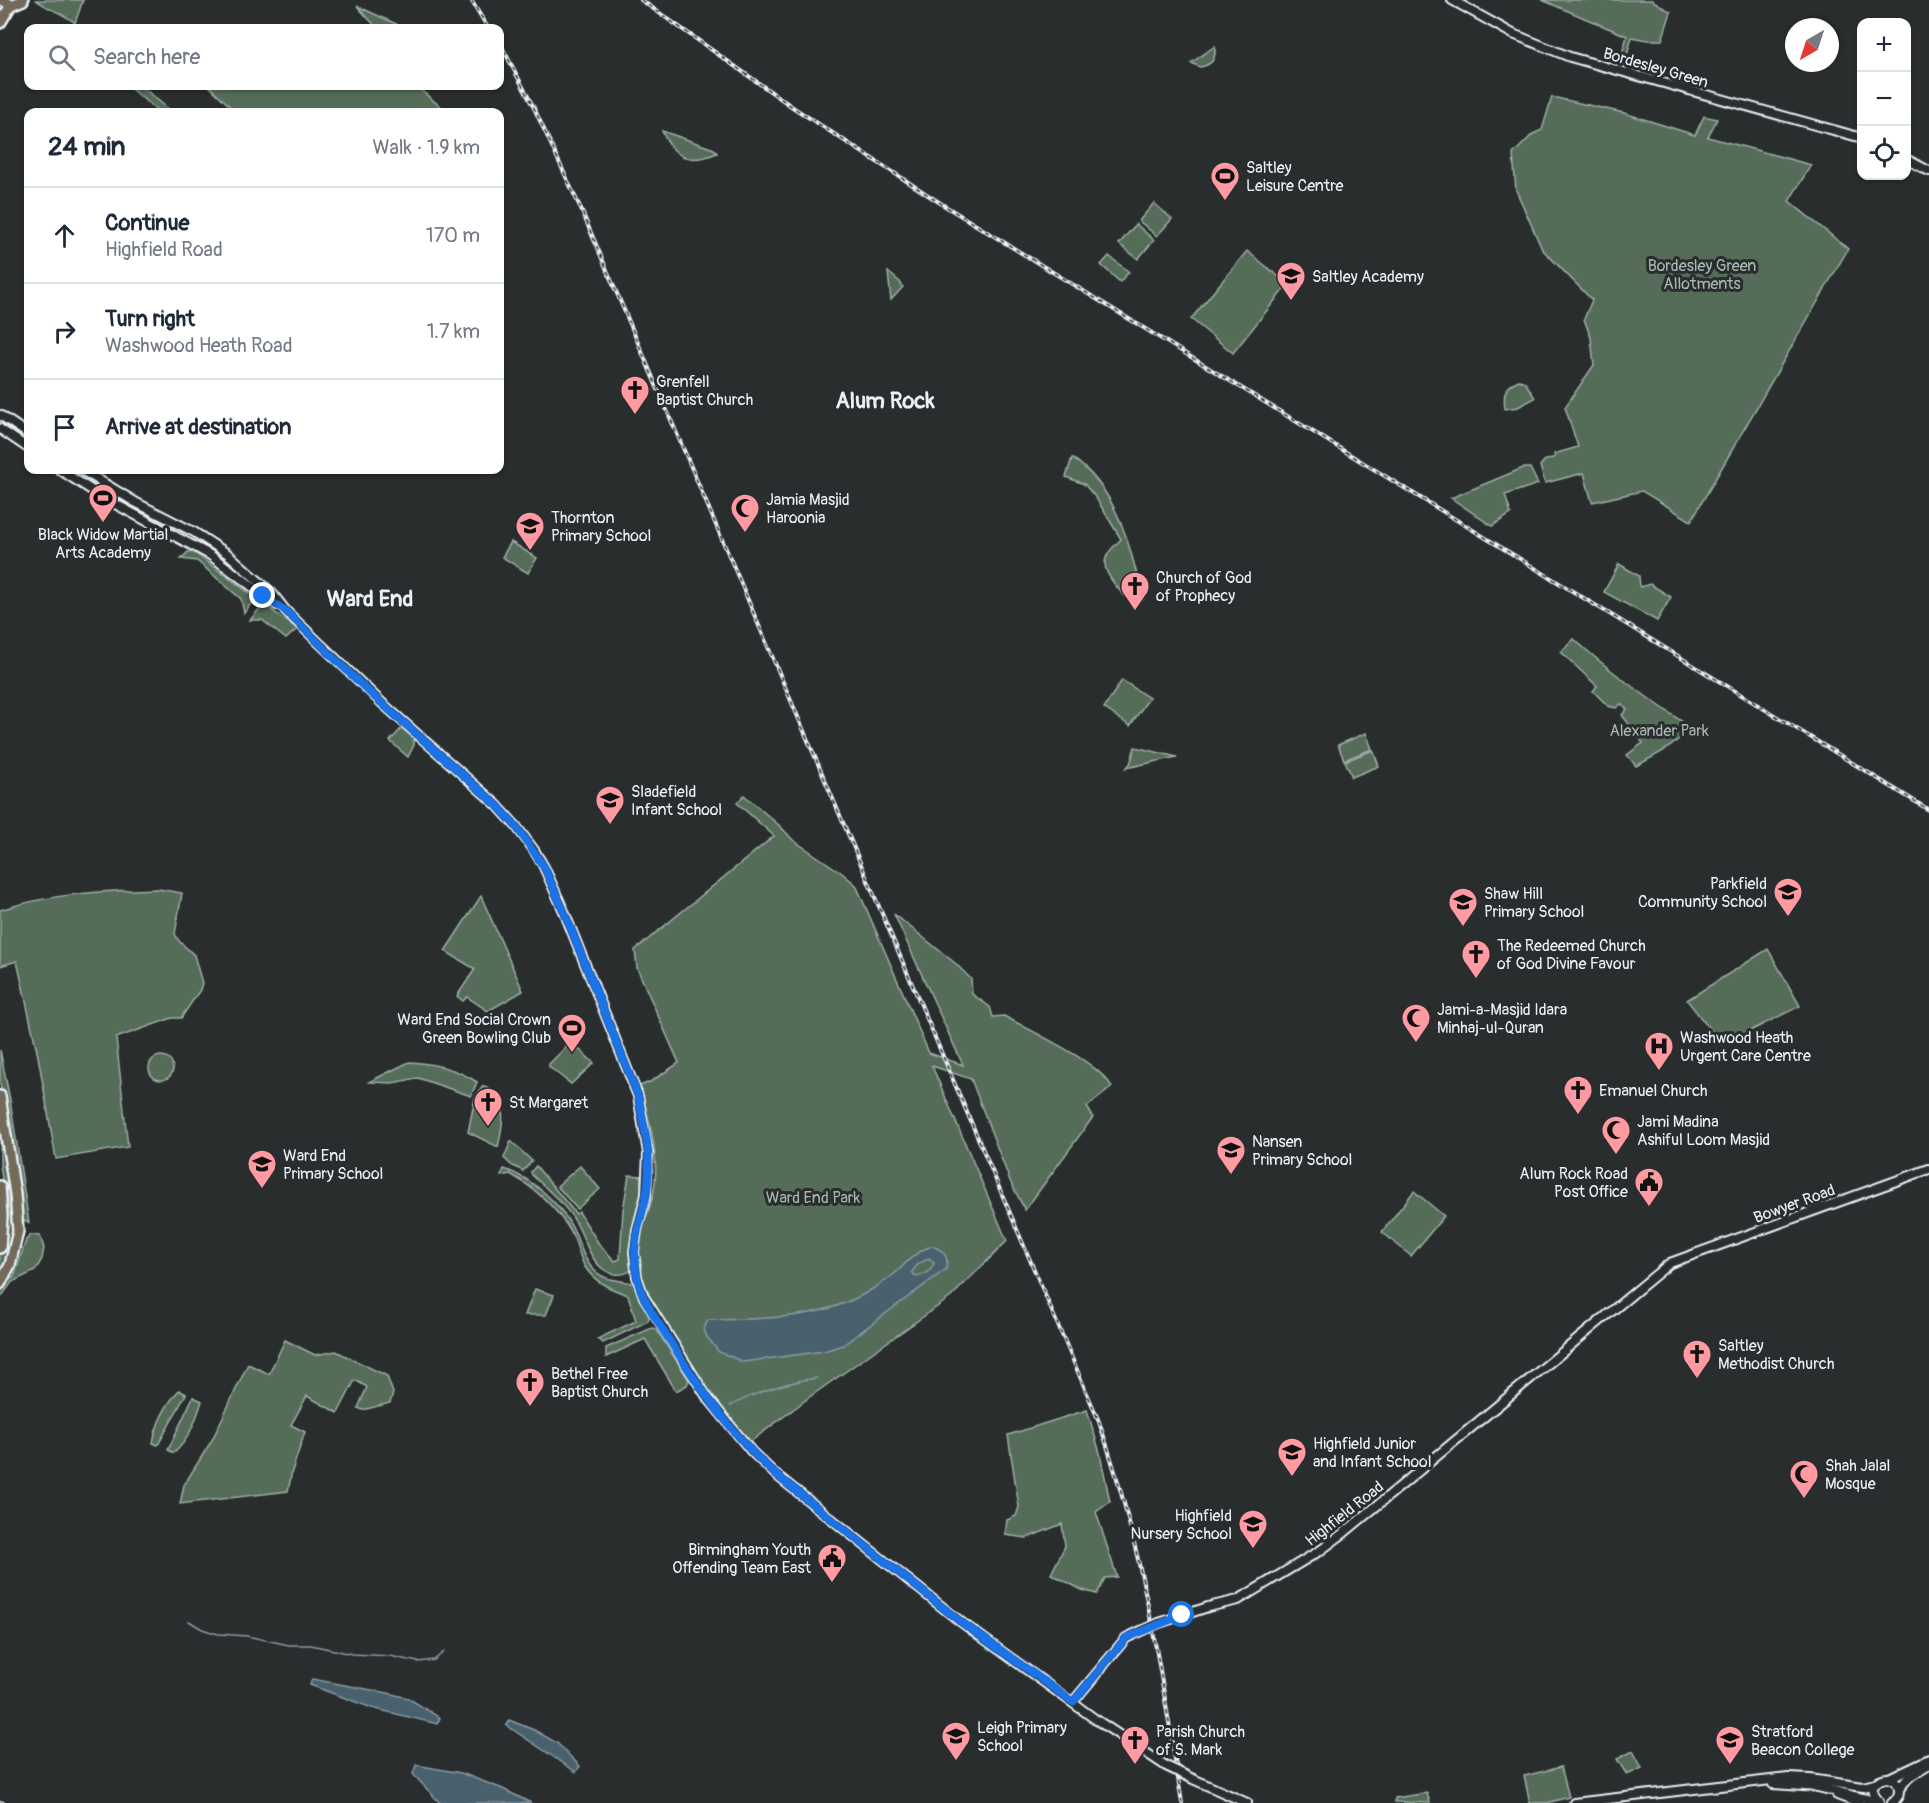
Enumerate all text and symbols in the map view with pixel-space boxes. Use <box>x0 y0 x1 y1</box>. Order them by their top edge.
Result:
north arrow <box>1785 18 1839 72</box>
map controls <box>1857 18 1911 180</box>
button: + <box>1857 18 1911 72</box>
search box <box>24 24 504 90</box>
icon: search <box>45 41 78 74</box>
text: Search here <box>93 43 200 71</box>
street label: Bordesley Green <box>1601 43 1711 93</box>
button: − <box>1857 72 1911 126</box>
button: locate <box>1857 126 1911 180</box>
text: 24 min <box>48 131 125 163</box>
text: Walk · 1.9 km <box>372 135 480 160</box>
place label: Saltley Leisure Centre <box>1246 158 1344 196</box>
sports icon: Saltley Leisure Centre <box>1209 160 1241 202</box>
text: Continue <box>105 209 189 237</box>
icon: ahead <box>48 219 81 252</box>
text: 170 m <box>426 223 480 248</box>
text: Highfield Road <box>105 237 223 262</box>
park label: Bordesley Green Allotments <box>1648 256 1756 294</box>
school or university icon: Saltley Academy <box>1275 260 1307 302</box>
place label: Saltley Academy <box>1312 267 1424 287</box>
text: Turn right <box>105 305 195 333</box>
icon: right <box>48 315 81 348</box>
text: 1.7 km <box>427 319 480 344</box>
text: Washwood Heath Road <box>105 333 292 358</box>
place label: Grenfell Baptist Church <box>656 372 753 410</box>
church icon: Grenfell Baptist Church <box>619 374 651 416</box>
district label: Alum Rock <box>835 387 935 415</box>
icon: arrive <box>48 411 81 444</box>
text: Arrive at destination <box>105 413 291 441</box>
sports icon: Black Widow Martial Arts Academy <box>87 482 119 524</box>
place label: Jamia Masjid Haroonia <box>766 490 850 528</box>
mosque icon: Jamia Masjid Haroonia <box>729 492 761 534</box>
place label: Thornton Primary School <box>551 508 651 546</box>
school or university icon: Thornton Primary School <box>514 510 546 552</box>
place label: Black Widow Martial Arts Academy <box>38 525 168 563</box>
place label: Church of God of Prophecy <box>1156 568 1252 606</box>
church icon: Church of God of Prophecy <box>1119 570 1151 612</box>
route end <box>249 582 275 608</box>
district label: Ward End <box>327 585 413 613</box>
park label: Alexander Park <box>1609 721 1709 741</box>
place label: Sladefield Infant School <box>631 782 722 820</box>
school or university icon: Sladefield Infant School <box>594 784 626 826</box>
place label: Parkfield Community School <box>1638 874 1767 912</box>
school or university icon: Parkfield Community School <box>1772 876 1804 918</box>
place label: Shaw Hill Primary School <box>1484 884 1584 922</box>
school or university icon: Shaw Hill Primary School <box>1447 886 1479 928</box>
place label: The Redeemed Church of God Divine Favour <box>1497 936 1646 974</box>
church icon: The Redeemed Church of God Divine Favour <box>1460 938 1492 980</box>
place label: Jami-a-Masjid Idara Minhaj-ul-Quran <box>1437 1000 1567 1038</box>
mosque icon: Jami-a-Masjid Idara Minhaj-ul-Quran <box>1400 1002 1432 1044</box>
place label: Ward End Social Crown Green Bowling Club <box>397 1010 551 1048</box>
sports icon: Ward End Social Crown Green Bowling Club <box>556 1012 588 1054</box>
place label: Washwood Heath Urgent Care Centre <box>1680 1028 1811 1066</box>
hospital icon: Washwood Heath Urgent Care Centre <box>1643 1030 1675 1072</box>
church icon: Emanuel Church <box>1562 1074 1594 1116</box>
place label: Emanuel Church <box>1599 1081 1708 1101</box>
church icon: St Margaret <box>472 1086 504 1128</box>
place label: St Margaret <box>509 1093 589 1113</box>
place label: Jami Madina Ashiful Loom Masjid <box>1637 1112 1770 1150</box>
mosque icon: Jami Madina Ashiful Loom Masjid <box>1600 1114 1632 1156</box>
place label: Nansen Primary School <box>1252 1132 1352 1170</box>
school or university icon: Nansen Primary School <box>1215 1134 1247 1176</box>
place label: Ward End Primary School <box>283 1146 383 1184</box>
school or university icon: Ward End Primary School <box>246 1148 278 1190</box>
place label: Alum Rock Road Post Office <box>1519 1164 1628 1202</box>
public building icon: Alum Rock Road Post Office <box>1633 1166 1665 1208</box>
street label: Bowyer Road <box>1751 1180 1838 1228</box>
park label: Ward End Park <box>766 1188 861 1208</box>
place label: Saltley Methodist Church <box>1718 1336 1835 1374</box>
church icon: Saltley Methodist Church <box>1681 1338 1713 1380</box>
place label: Bethel Free Baptist Church <box>551 1364 648 1402</box>
church icon: Bethel Free Baptist Church <box>514 1366 546 1408</box>
place label: Highfield Junior and Infant School <box>1313 1434 1431 1472</box>
school or university icon: Highfield Junior and Infant School <box>1276 1436 1308 1478</box>
place label: Shah Jalal Mosque <box>1825 1456 1890 1494</box>
mosque icon: Shah Jalal Mosque <box>1788 1458 1820 1500</box>
street label: Highfield Road <box>1301 1477 1388 1551</box>
place label: Highfield Nursery School <box>1130 1506 1232 1544</box>
school or university icon: Highfield Nursery School <box>1237 1508 1269 1550</box>
place label: Birmingham Youth Offending Team East <box>672 1540 812 1578</box>
public building icon: Birmingham Youth Offending Team East <box>816 1542 848 1584</box>
route start <box>1168 1601 1194 1627</box>
place label: Leigh Primary School <box>977 1718 1067 1756</box>
school or university icon: Leigh Primary School <box>940 1720 972 1762</box>
place label: Parish Church of S. Mark <box>1156 1722 1245 1760</box>
place label: Stratford Beacon College <box>1751 1722 1854 1760</box>
church icon: Parish Church of S. Mark <box>1119 1724 1151 1766</box>
school or university icon: Stratford Beacon College <box>1714 1724 1746 1766</box>

